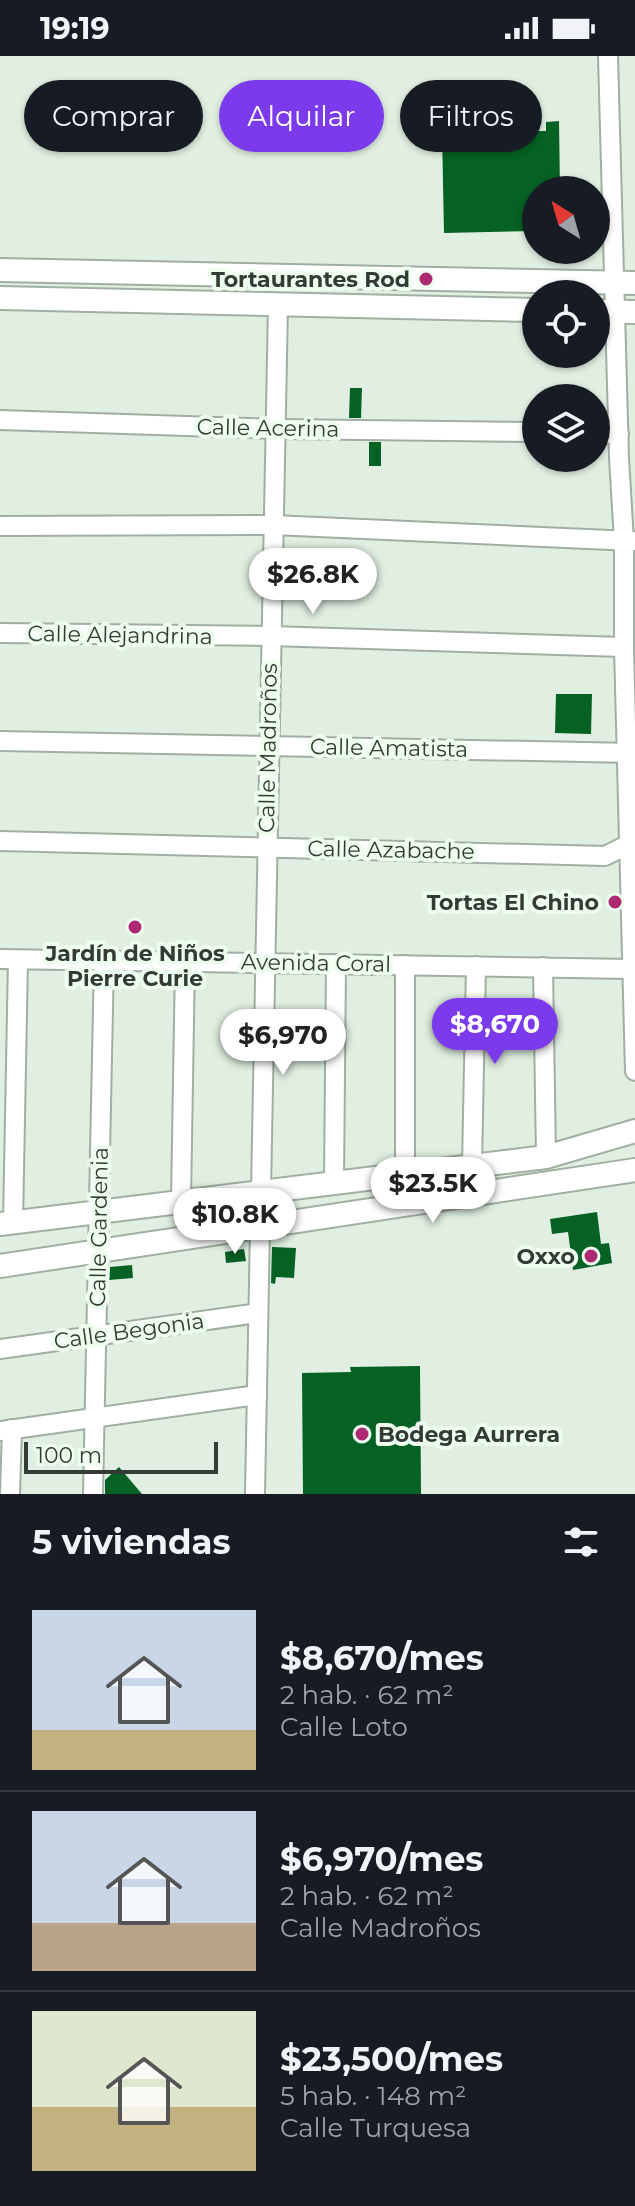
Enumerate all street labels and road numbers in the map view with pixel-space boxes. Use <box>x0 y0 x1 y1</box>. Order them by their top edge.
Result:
street label: Calle Acerina <box>196 413 340 443</box>
street label: Calle Alejandrina <box>27 620 213 650</box>
street label: Calle Madroños <box>253 663 283 833</box>
street label: Calle Amatista <box>310 733 468 763</box>
street label: Calle Azabache <box>307 835 475 865</box>
street label: Avenida Coral <box>241 948 391 978</box>
street label: Calle Gardenia <box>84 1147 114 1307</box>
street label: Calle Begonia <box>52 1307 206 1355</box>

